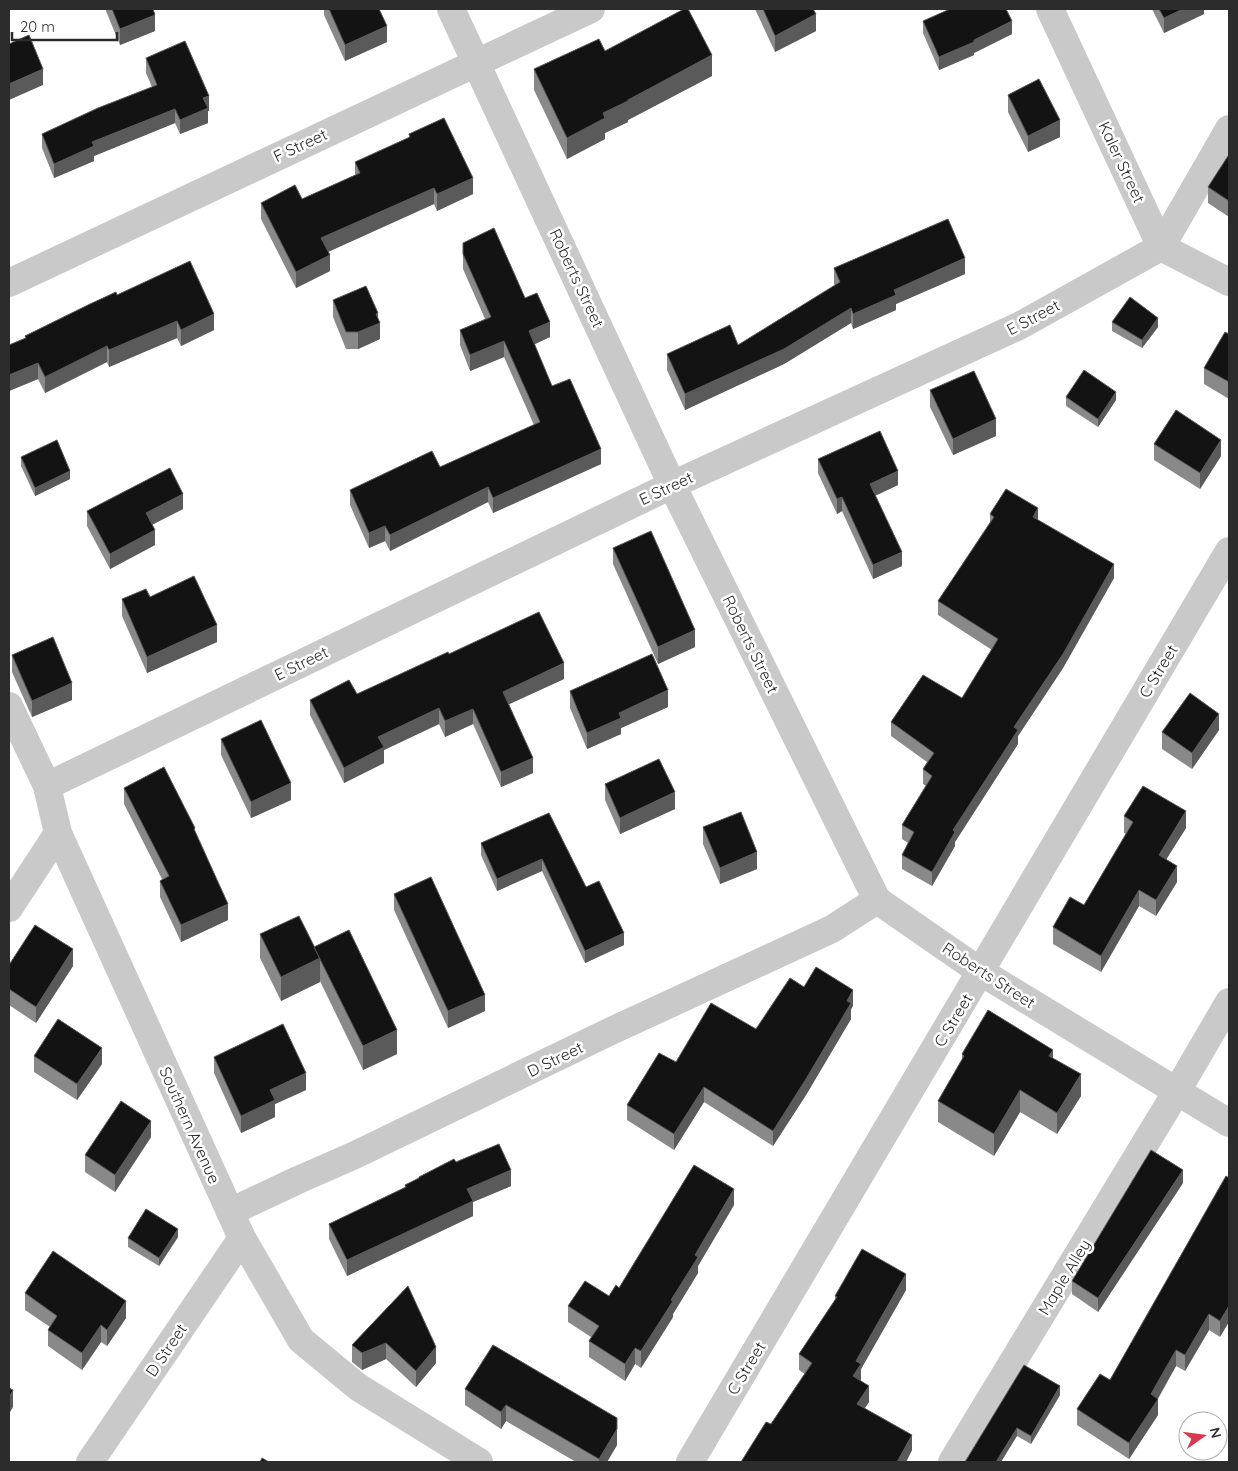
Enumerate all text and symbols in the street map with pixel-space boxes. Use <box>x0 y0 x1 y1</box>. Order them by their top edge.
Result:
scale bar <box>12 10 118 42</box>
text: 20 m <box>20 17 55 36</box>
street label: Kaler Street <box>1094 118 1150 206</box>
street label: F Street <box>270 124 330 166</box>
street label: Roberts Street <box>545 225 609 331</box>
street label: E Street <box>1003 295 1063 339</box>
street label: E Street <box>636 467 696 509</box>
street label: Roberts Street <box>719 592 783 696</box>
street label: E Street <box>271 641 331 685</box>
street label: C Street <box>1134 641 1182 701</box>
street label: Roberts Street <box>939 938 1039 1012</box>
street label: C Street <box>929 990 977 1050</box>
street label: D Street <box>524 1037 586 1081</box>
street label: Southern Avenue <box>155 1063 225 1187</box>
street label: Maple Alley <box>1033 1235 1095 1319</box>
street label: D Street <box>141 1320 191 1380</box>
street label: C Street <box>722 1338 770 1398</box>
north arrow <box>1178 1411 1228 1461</box>
text: N <box>1206 1426 1226 1440</box>

